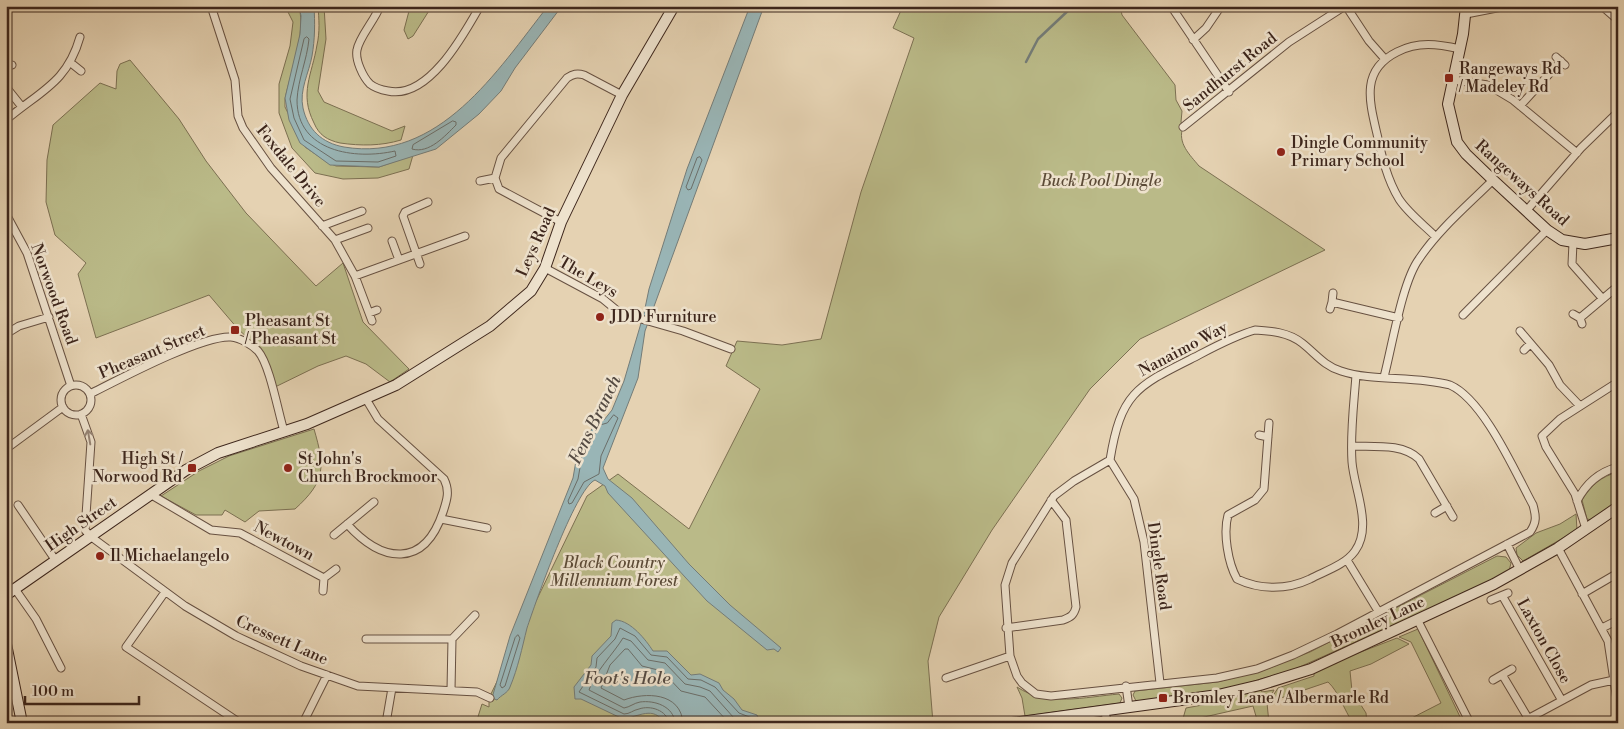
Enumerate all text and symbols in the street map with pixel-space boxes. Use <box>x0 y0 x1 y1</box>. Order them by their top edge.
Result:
street label: Sandhurst Road <box>1179 28 1281 116</box>
place label: Rangeways Rd / Madeley Rd <box>1458 59 1562 97</box>
marker: Rangeways Rd / Madeley Rd <box>1443 72 1455 84</box>
street label: Foxdale Drive <box>252 121 330 211</box>
place label: Dingle Community Primary School <box>1291 133 1428 171</box>
street label: Rangeways Road <box>1471 136 1573 230</box>
marker: Dingle Community Primary School <box>1275 146 1287 158</box>
park label: Buck Pool Dingle <box>1040 171 1162 191</box>
street label: Leys Road <box>512 204 560 280</box>
street label: Norwood Road <box>26 241 82 347</box>
street label: The Leys <box>555 252 621 302</box>
place label: JDD Furniture <box>609 307 716 327</box>
place label: Pheasant St / Pheasant St <box>244 311 337 349</box>
marker: JDD Furniture <box>594 311 606 323</box>
street label: Nanaimo Way <box>1135 317 1231 381</box>
street label: Pheasant Street <box>96 320 209 383</box>
marker: Pheasant St / Pheasant St <box>229 324 241 336</box>
water label: Fens Branch <box>563 371 627 468</box>
one-way arrow <box>83 430 93 446</box>
place label: High St / Norwood Rd <box>92 449 183 487</box>
place label: St John's Church Brockmoor <box>298 449 438 487</box>
marker: High St / Norwood Rd <box>186 462 198 474</box>
marker: St John's Church Brockmoor <box>282 462 294 474</box>
street label: High Street <box>41 492 121 556</box>
street label: Newtown <box>250 517 318 565</box>
street label: Dingle Road <box>1143 521 1175 611</box>
place label: Il Michaelangelo <box>110 546 229 566</box>
marker: Il Michaelangelo <box>94 550 106 562</box>
park label: Black Country Millennium Forest <box>550 553 679 591</box>
street label: Bromley Lane <box>1327 592 1428 653</box>
street label: Laxton Close <box>1512 595 1576 687</box>
street label: Cressett Lane <box>233 611 331 669</box>
water label: Foot's Hole <box>583 667 671 690</box>
scale bar <box>25 674 139 706</box>
text: 100 m <box>32 682 74 701</box>
place label: Bromley Lane / Albermarle Rd <box>1172 688 1389 708</box>
marker: Bromley Lane / Albermarle Rd <box>1157 692 1169 704</box>

